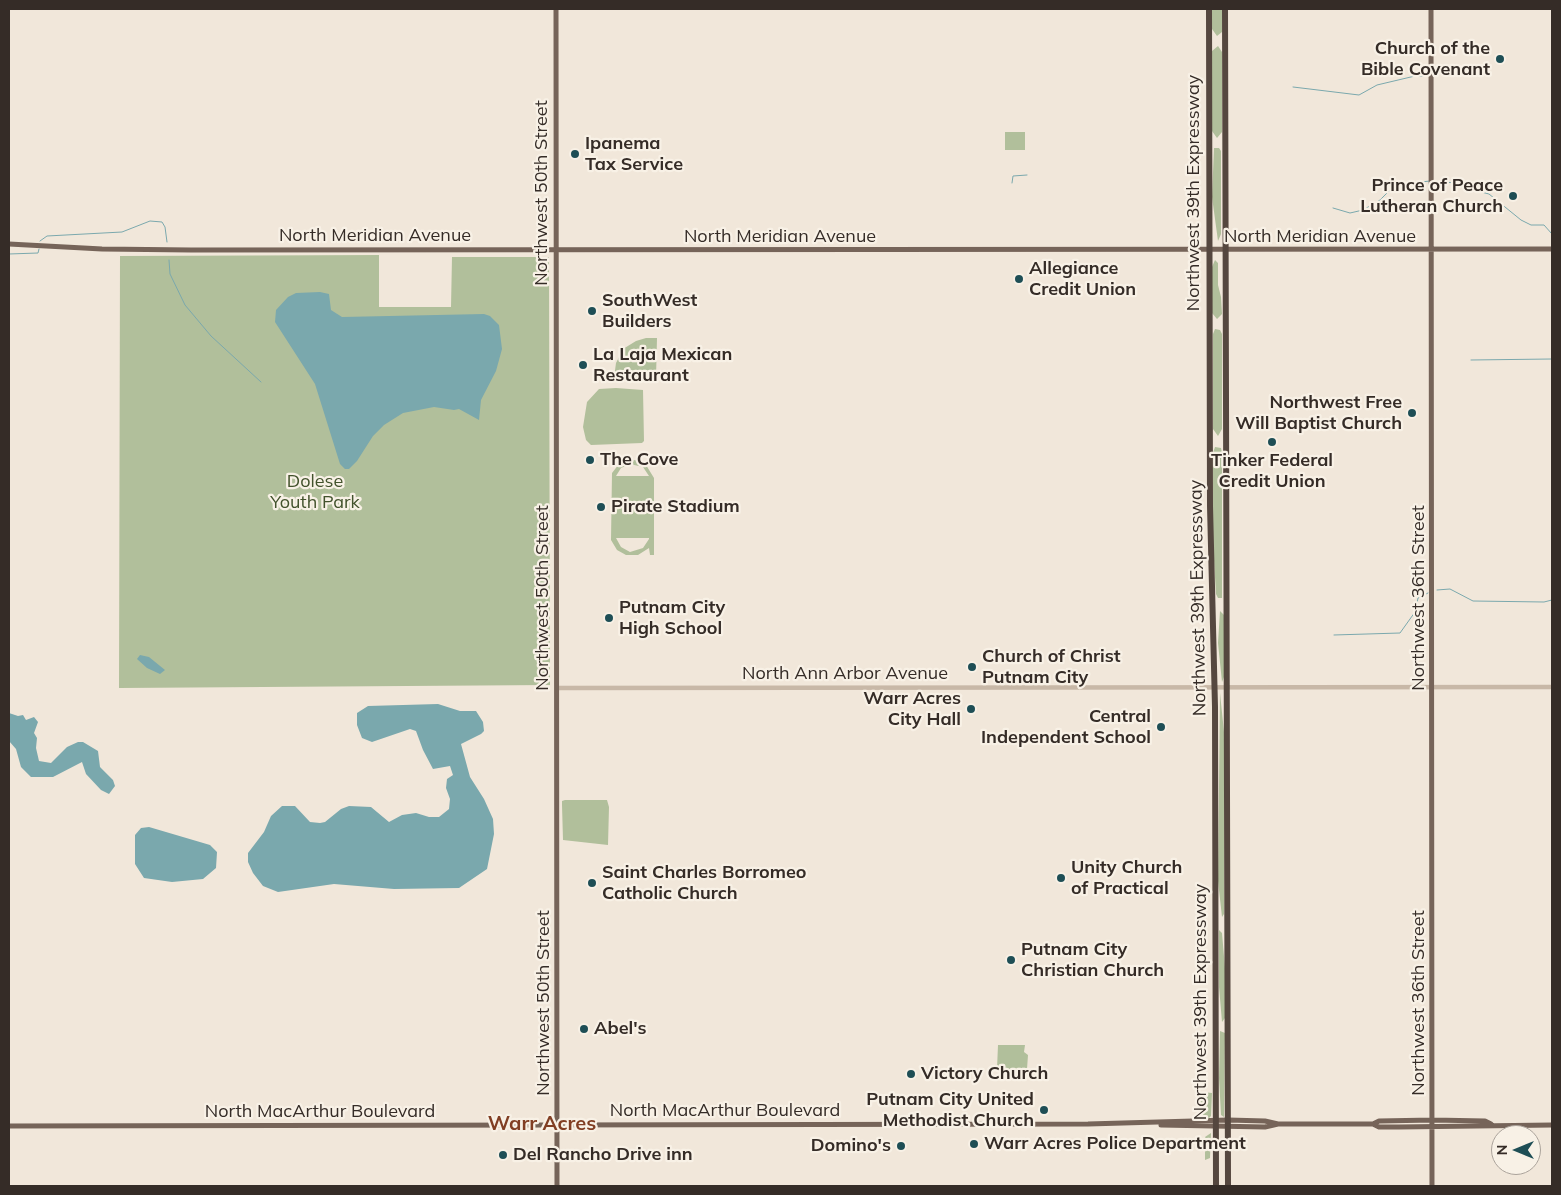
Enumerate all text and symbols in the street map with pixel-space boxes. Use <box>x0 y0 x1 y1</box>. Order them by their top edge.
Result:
place label: Church of the Bible Covenant <box>1361 38 1490 80</box>
marker: Church of the Bible Covenant <box>1494 53 1506 65</box>
street label: Northwest 39th Expressway <box>1183 75 1205 311</box>
street label: Northwest 50th Street <box>531 100 553 286</box>
place label: Ipanema Tax Service <box>585 133 683 176</box>
marker: Ipanema Tax Service <box>569 148 581 160</box>
place label: Prince of Peace Lutheran Church <box>1360 175 1503 218</box>
marker: Prince of Peace Lutheran Church <box>1507 190 1519 202</box>
street label: North Meridian Avenue <box>279 225 471 247</box>
street label: North Meridian Avenue <box>684 226 876 248</box>
street label: North Meridian Avenue <box>1224 226 1416 248</box>
place label: Allegiance Credit Union <box>1029 258 1136 300</box>
marker: Allegiance Credit Union <box>1013 273 1025 285</box>
place label: SouthWest Builders <box>602 290 697 332</box>
marker: SouthWest Builders <box>586 305 598 317</box>
place label: La Laja Mexican Restaurant <box>593 344 732 386</box>
marker: La Laja Mexican Restaurant <box>577 359 589 371</box>
place label: Northwest Free Will Baptist Church <box>1235 392 1402 434</box>
marker: Northwest Free Will Baptist Church <box>1406 407 1418 419</box>
marker: Tinker Federal Credit Union <box>1266 436 1278 448</box>
place label: The Cove <box>600 449 678 471</box>
place label: Tinker Federal Credit Union <box>1211 450 1333 492</box>
marker: The Cove <box>584 454 596 466</box>
park label: Dolese Youth Park <box>270 471 360 514</box>
street label: Northwest 39th Expressway <box>1185 480 1211 716</box>
place label: Pirate Stadium <box>611 496 740 518</box>
marker: Pirate Stadium <box>595 501 607 513</box>
street label: Northwest 50th Street <box>532 505 554 691</box>
street label: Northwest 36th Street <box>1408 505 1430 691</box>
place label: Putnam City High School <box>619 597 725 640</box>
marker: Putnam City High School <box>603 612 615 624</box>
place label: Church of Christ Putnam City <box>982 646 1121 689</box>
marker: Church of Christ Putnam City <box>966 661 978 673</box>
street label: North Ann Arbor Avenue <box>742 663 948 685</box>
place label: Warr Acres City Hall <box>863 688 961 731</box>
marker: Warr Acres City Hall <box>965 703 977 715</box>
place label: Central Independent School <box>981 706 1151 749</box>
marker: Central Independent School <box>1155 721 1167 733</box>
place label: Unity Church of Practical <box>1071 857 1182 900</box>
place label: Saint Charles Borromeo Catholic Church <box>602 862 806 904</box>
marker: Unity Church of Practical <box>1055 872 1067 884</box>
marker: Saint Charles Borromeo Catholic Church <box>586 877 598 889</box>
street label: Northwest 39th Expressway <box>1190 884 1212 1120</box>
street label: Northwest 50th Street <box>533 910 555 1096</box>
street label: Northwest 36th Street <box>1408 910 1430 1096</box>
place label: Putnam City Christian Church <box>1021 939 1164 982</box>
marker: Putnam City Christian Church <box>1005 954 1017 966</box>
place label: Abel's <box>594 1018 647 1040</box>
marker: Abel's <box>578 1023 590 1035</box>
place label: Victory Church <box>921 1063 1048 1085</box>
marker: Victory Church <box>905 1068 917 1080</box>
place label: Putnam City United Methodist Church <box>866 1089 1034 1132</box>
street label: North MacArthur Boulevard <box>610 1100 840 1122</box>
street label: North MacArthur Boulevard <box>205 1101 435 1123</box>
marker: Putnam City United Methodist Church <box>1038 1104 1050 1116</box>
district label: Warr Acres <box>488 1112 596 1136</box>
north arrow <box>1491 1125 1541 1175</box>
place label: Warr Acres Police Department <box>984 1133 1246 1155</box>
place label: Domino's <box>811 1135 891 1157</box>
marker: Warr Acres Police Department <box>968 1138 980 1150</box>
marker: Domino's <box>895 1140 907 1152</box>
place label: Del Rancho Drive inn <box>513 1144 693 1166</box>
text: N <box>1493 1145 1511 1155</box>
marker: Del Rancho Drive inn <box>497 1149 509 1161</box>

